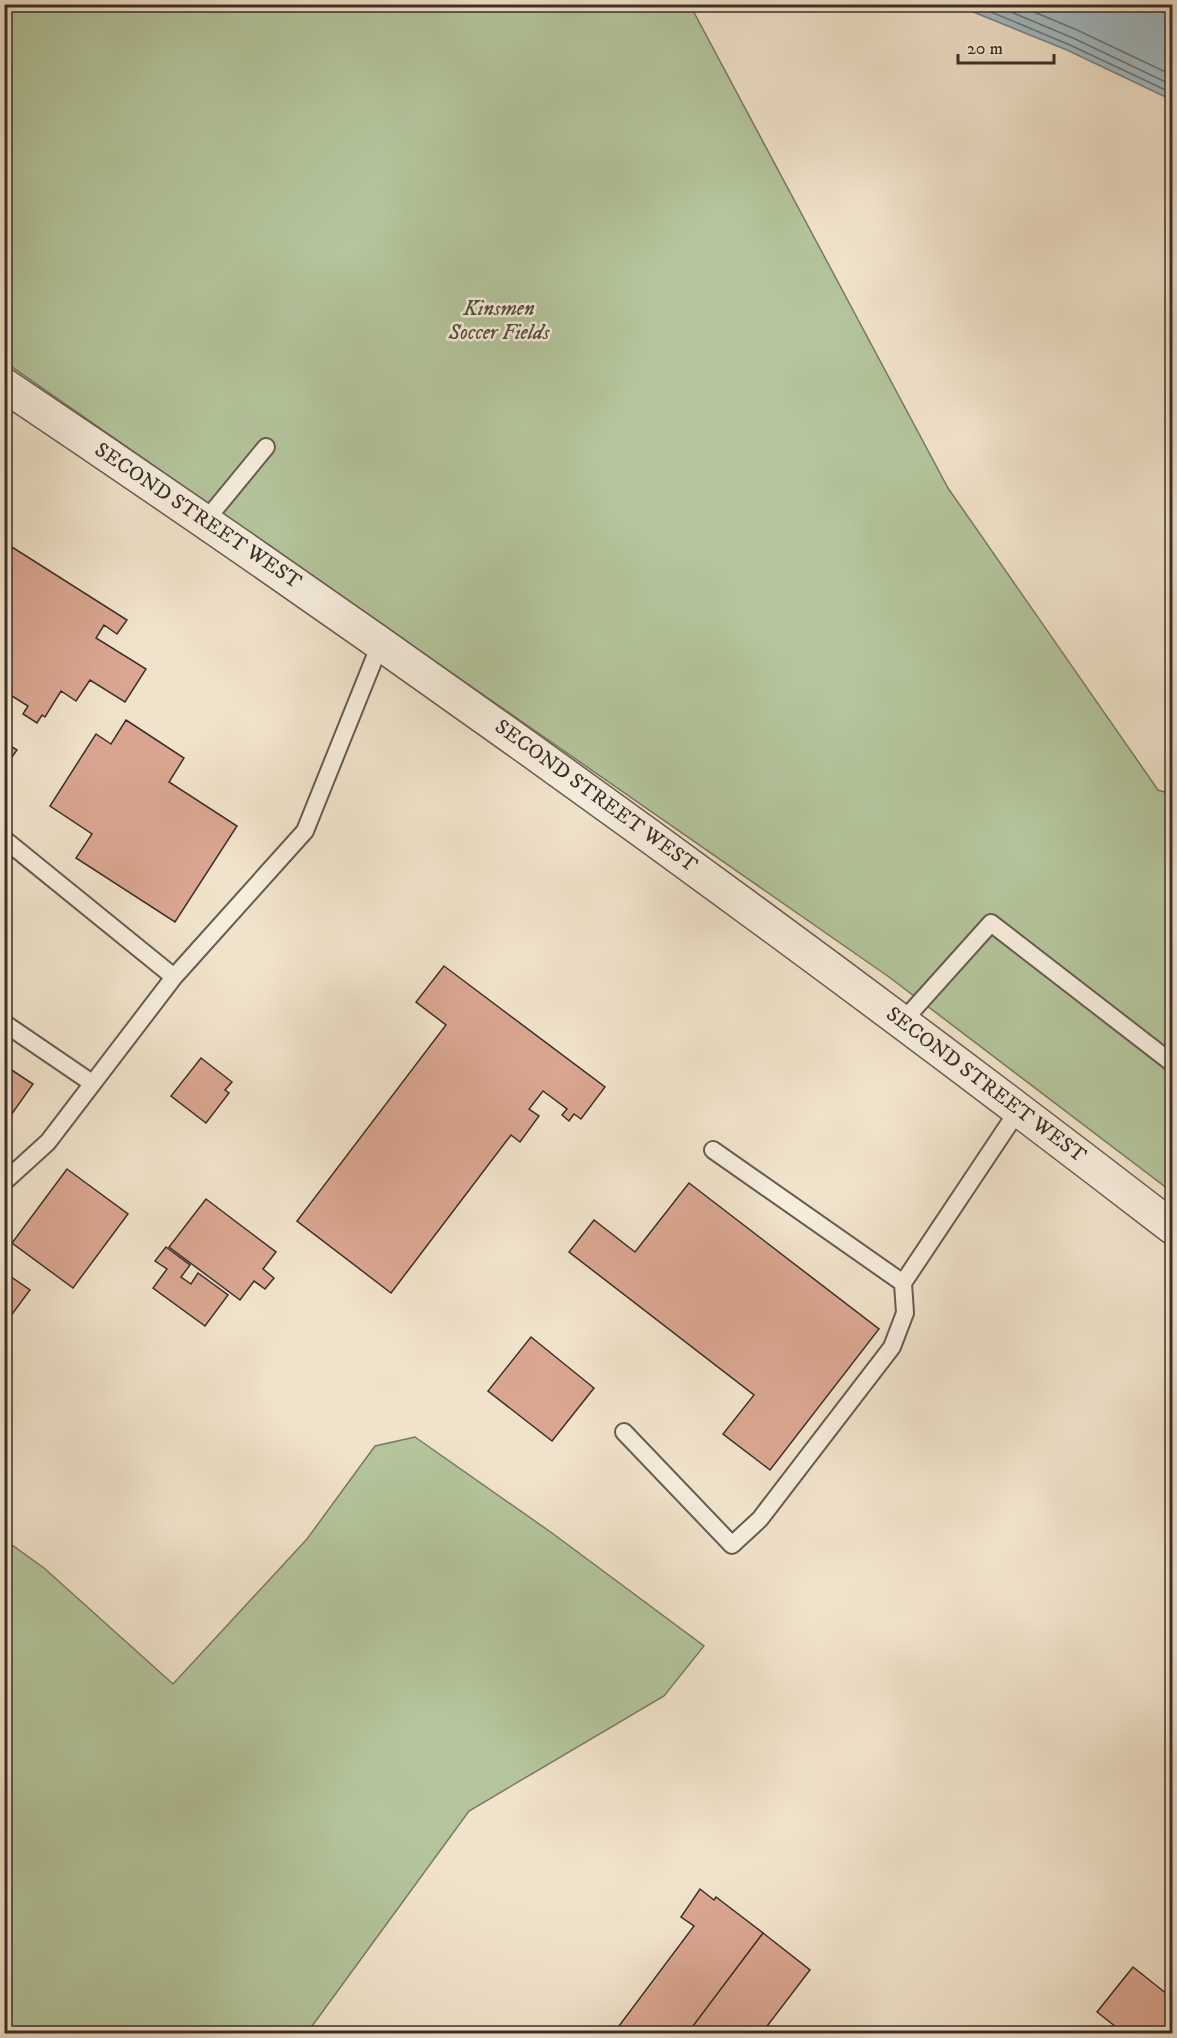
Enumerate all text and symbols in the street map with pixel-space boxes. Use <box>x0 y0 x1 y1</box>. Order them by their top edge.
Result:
scale bar <box>958 27 1054 65</box>
text: 20 m <box>967 38 1003 60</box>
park label: Kinsmen Soccer Fields <box>448 296 550 346</box>
street label: SECOND STREET WEST <box>90 437 306 595</box>
street label: SECOND STREET WEST <box>490 714 702 878</box>
street label: SECOND STREET WEST <box>881 1001 1091 1169</box>

